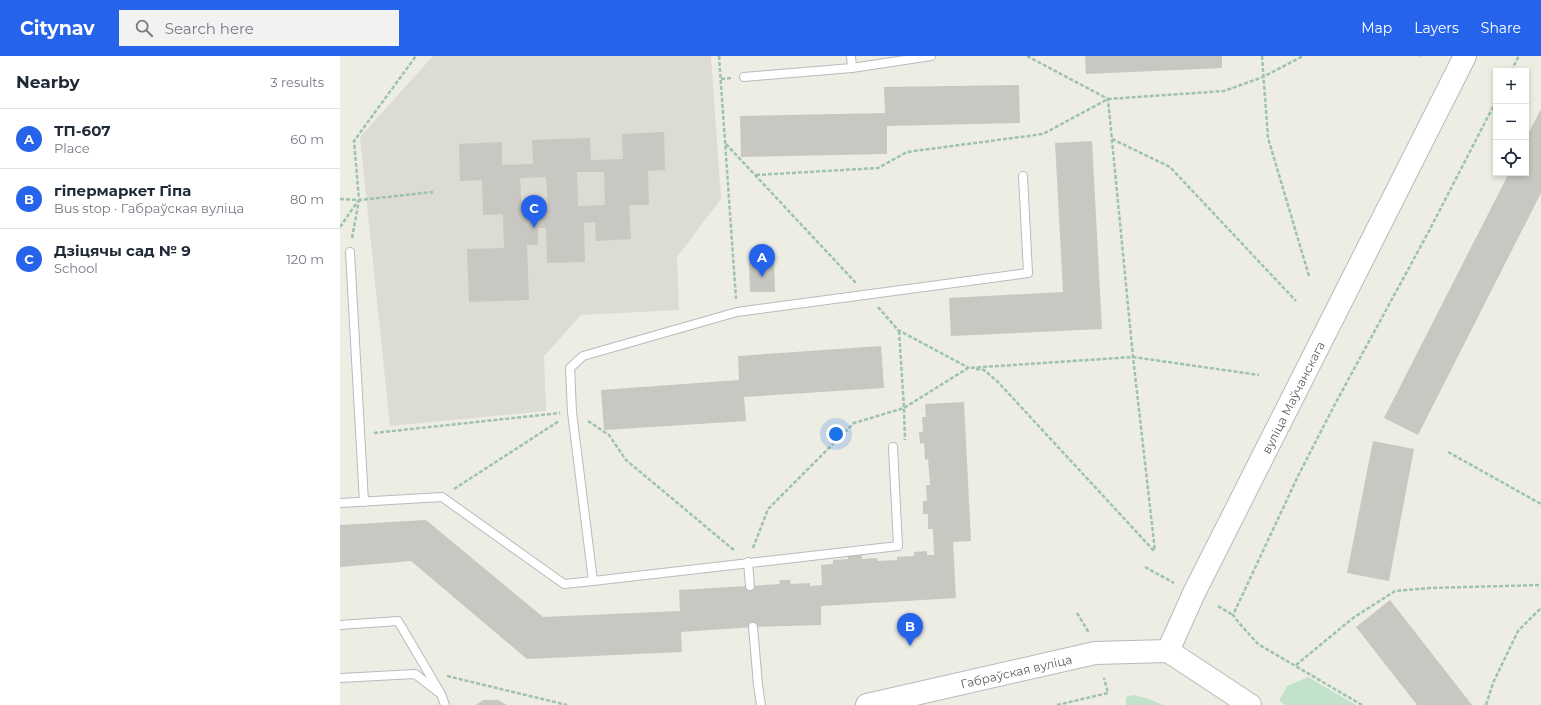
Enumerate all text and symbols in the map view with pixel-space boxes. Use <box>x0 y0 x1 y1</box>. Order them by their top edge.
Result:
search box <box>119 10 399 46</box>
text: Citynav <box>20 17 95 40</box>
icon: search <box>133 17 155 39</box>
text: Search here <box>165 19 254 38</box>
text: Map <box>1361 19 1392 37</box>
text: Layers <box>1414 19 1459 37</box>
text: Share <box>1481 19 1521 37</box>
map controls <box>1493 68 1529 176</box>
button: + <box>1493 68 1529 104</box>
text: Nearby <box>16 72 80 92</box>
text: 3 results <box>270 74 324 90</box>
button: − <box>1493 104 1529 140</box>
text: ТП-607 <box>54 121 111 140</box>
text: A <box>24 131 34 147</box>
text: 60 m <box>290 131 324 147</box>
text: Place <box>54 140 90 156</box>
button: locate <box>1493 140 1529 176</box>
text: гіпермаркет Гіпа <box>54 181 191 200</box>
text: B <box>24 191 34 207</box>
text: 80 m <box>290 191 324 207</box>
pin: C <box>521 195 547 228</box>
text: Bus stop · Габраўская вуліца <box>54 200 244 216</box>
text: Дзіцячы сад № 9 <box>54 241 191 260</box>
pin: A <box>749 244 775 277</box>
text: C <box>24 251 34 267</box>
text: 120 m <box>286 251 324 267</box>
text: School <box>54 260 98 276</box>
street label: вуліца Маўчанскага <box>1258 339 1327 456</box>
your location <box>826 424 846 444</box>
pin: B <box>897 613 923 646</box>
street label: Габраўская вуліца <box>959 651 1073 691</box>

